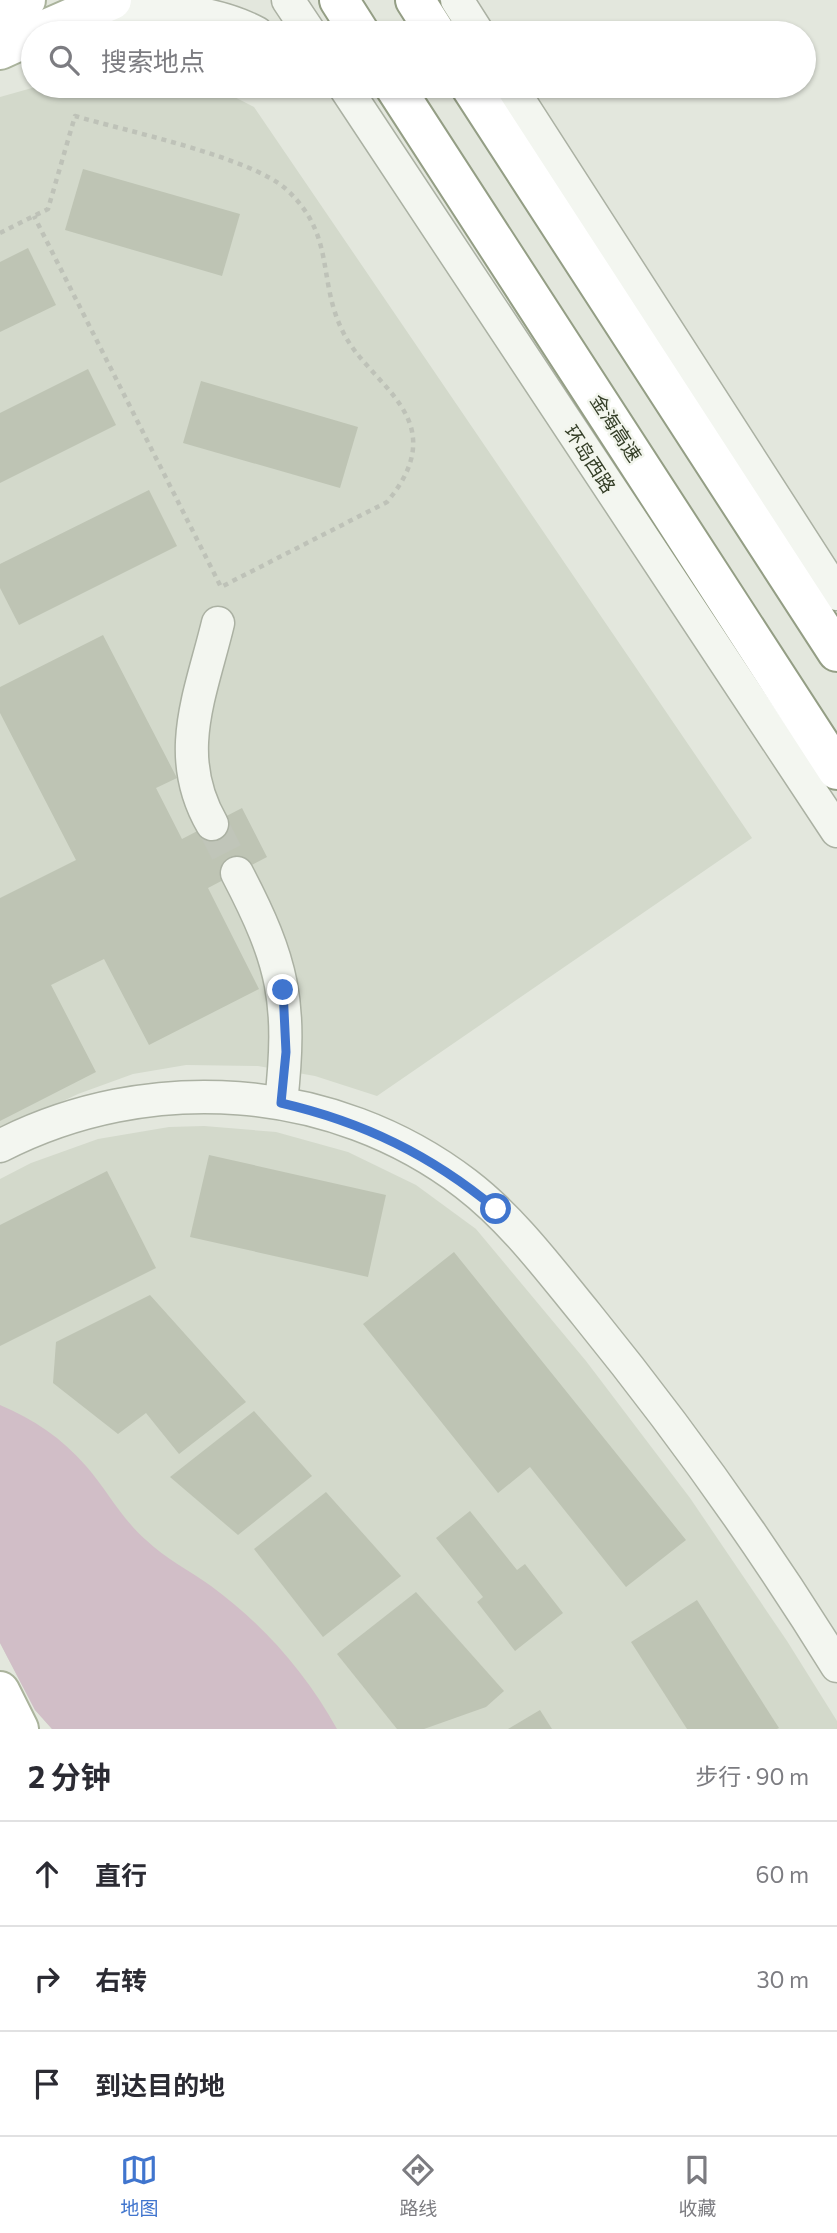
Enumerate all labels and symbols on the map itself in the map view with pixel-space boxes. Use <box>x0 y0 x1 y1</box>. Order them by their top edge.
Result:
street label: 金海高速 <box>586 390 647 466</box>
street label: 环岛西路 <box>560 421 621 497</box>
route end <box>267 974 298 1005</box>
route start <box>480 1193 511 1224</box>

